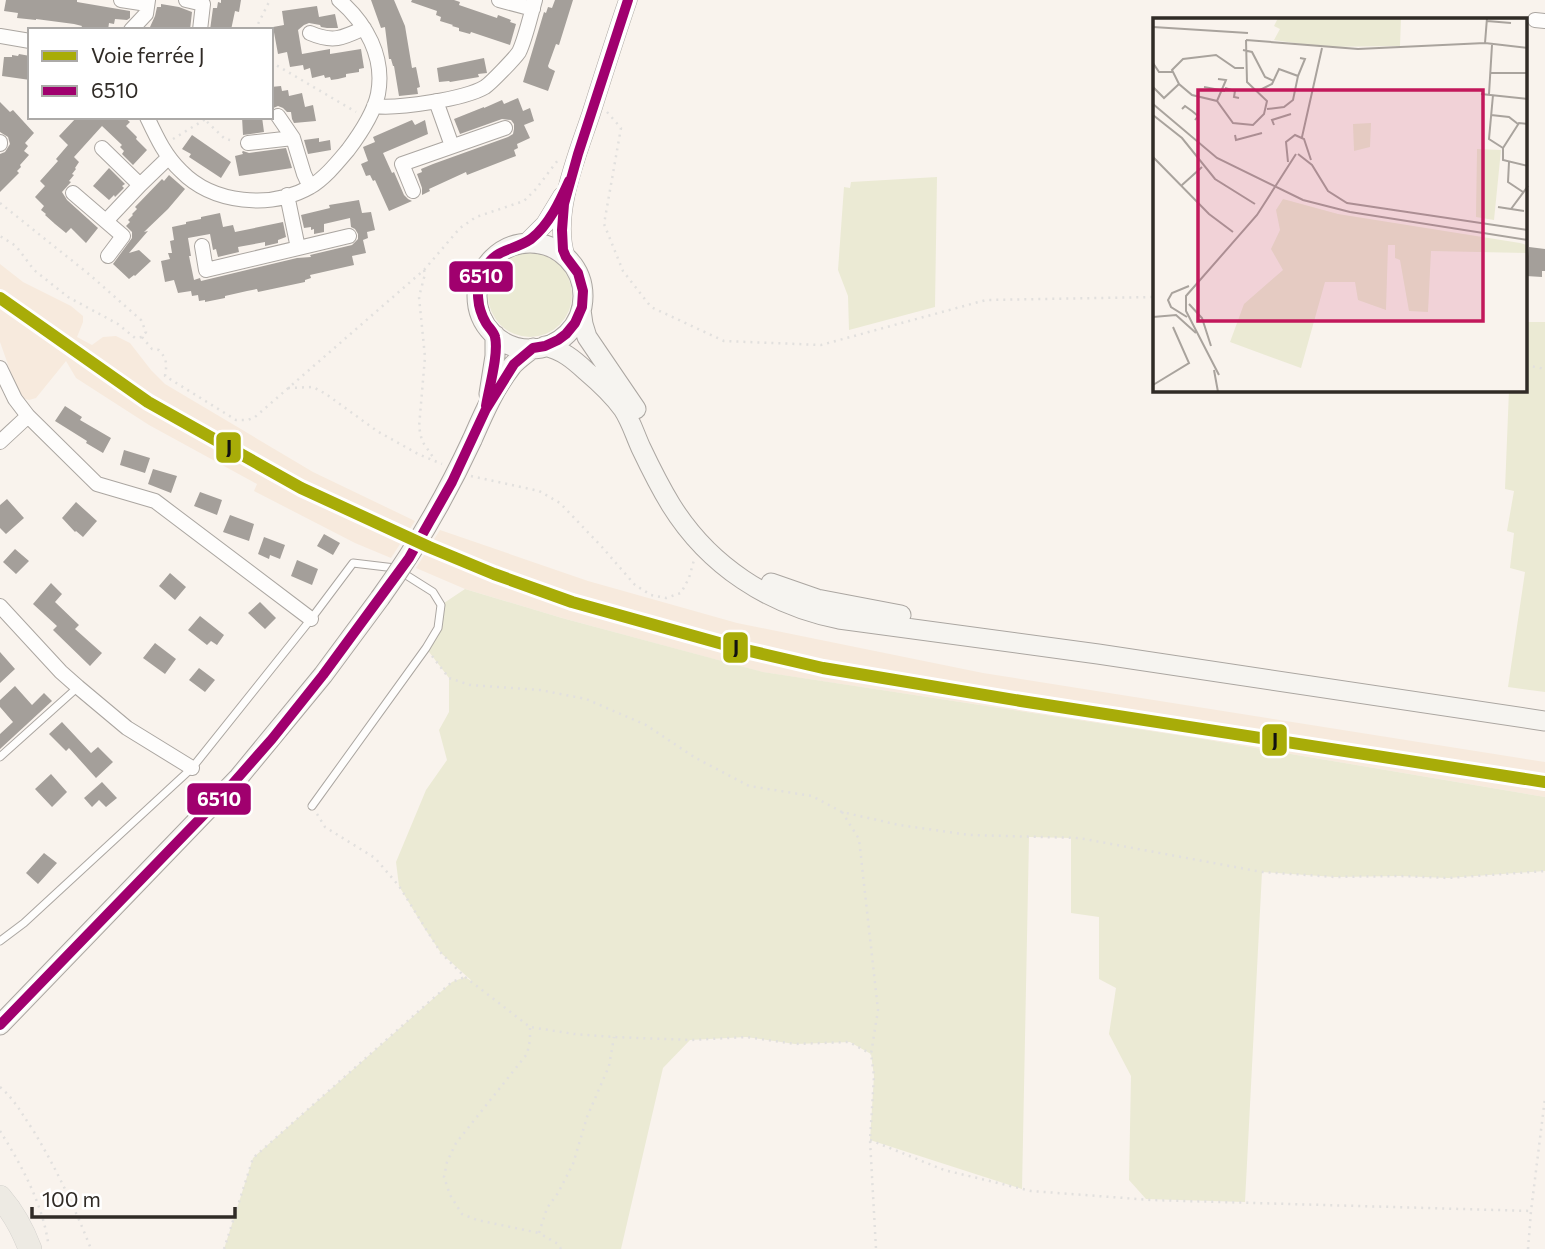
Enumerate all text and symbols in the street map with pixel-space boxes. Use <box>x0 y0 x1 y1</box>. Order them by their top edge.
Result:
inset map <box>1153 18 1528 392</box>
legend <box>28 28 273 119</box>
text: Voie ferrée J <box>91 42 205 67</box>
text: 6510 <box>91 77 139 102</box>
line badge: 6510 <box>448 260 514 293</box>
text: 6510 <box>459 264 503 287</box>
line badge: J <box>215 431 242 464</box>
text: J <box>226 435 232 458</box>
line badge: J <box>722 631 749 664</box>
text: J <box>733 635 739 658</box>
line badge: J <box>1261 723 1288 757</box>
text: J <box>1272 728 1278 751</box>
line badge: 6510 <box>186 782 252 816</box>
text: 6510 <box>197 787 241 810</box>
scale bar <box>32 1176 234 1220</box>
text: 100 m <box>42 1186 101 1211</box>

